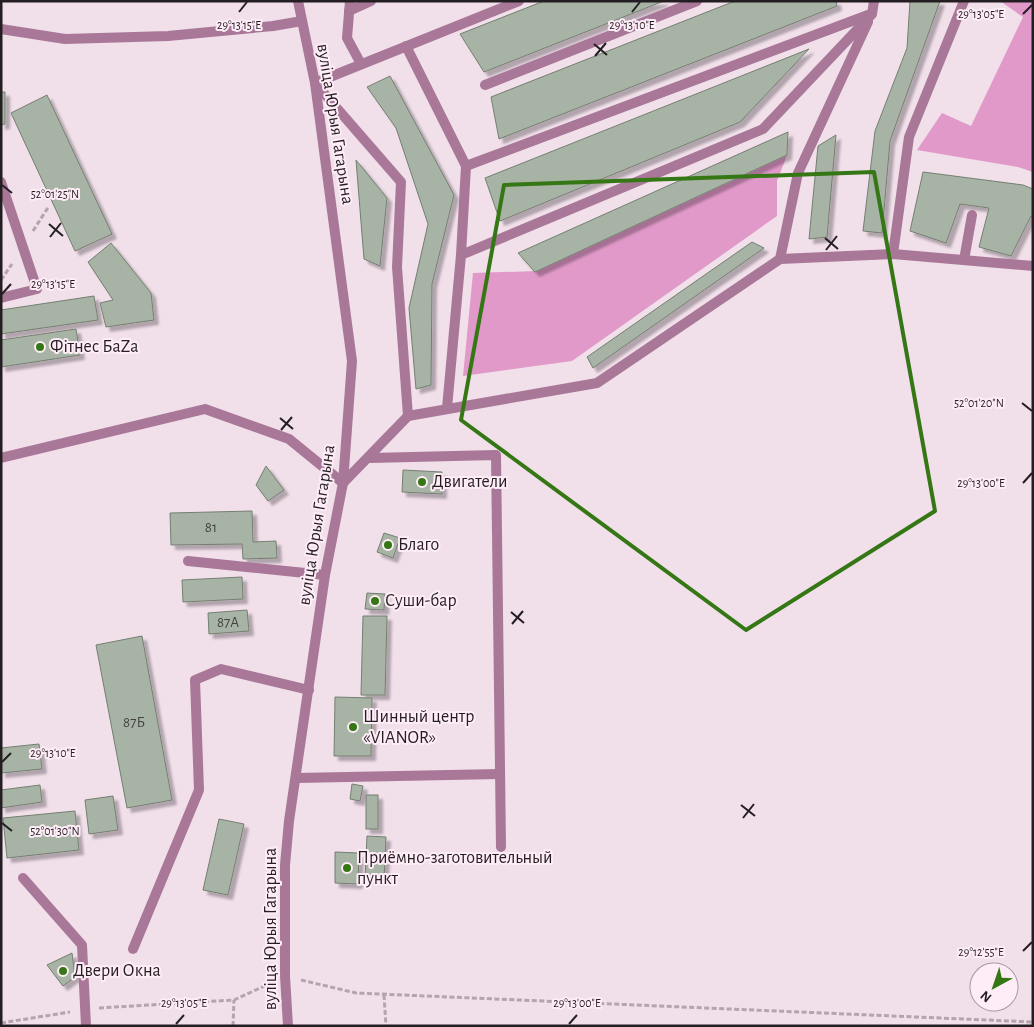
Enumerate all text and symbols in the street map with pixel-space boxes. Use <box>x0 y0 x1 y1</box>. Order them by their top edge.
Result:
text: 29°13'05"E <box>958 8 1004 20</box>
text: 29°13'15"E <box>217 19 261 31</box>
text: 29°13'10"E <box>609 19 655 31</box>
street label: вуліца Юрыя Гагарына <box>313 42 357 206</box>
text: 52°01'25"N <box>31 188 79 200</box>
text: 29°13'15"E <box>31 278 75 290</box>
place label: Фітнес БаZa <box>50 338 138 356</box>
marker: Фітнес БаZa <box>34 341 46 353</box>
text: 52°01'20"N <box>954 397 1004 409</box>
street label: вуліца Юрыя Гагарына <box>295 443 339 607</box>
place label: Двигатели <box>432 473 508 491</box>
marker: Двигатели <box>416 476 428 488</box>
text: 29°13'00"E <box>957 477 1005 489</box>
house number: 81 <box>205 520 217 535</box>
place label: Благо <box>398 536 439 554</box>
marker: Благо <box>382 539 394 551</box>
place label: Суши-бар <box>385 591 457 610</box>
marker: Суши-бар <box>369 595 381 607</box>
house number: 87А <box>217 615 239 630</box>
place label: Шинный центр «VIANOR» <box>363 708 474 747</box>
house number: 87Б <box>123 715 145 730</box>
marker: Шинный центр «VIANOR» <box>347 721 359 733</box>
text: 29°13'10"E <box>30 747 76 759</box>
text: 52°01'30"N <box>30 825 80 837</box>
street label: вуліца Юрыя Гагарына <box>262 848 280 1010</box>
place label: Приёмно-заготовительный пункт <box>357 849 553 888</box>
marker: Приёмно-заготовительный пункт <box>341 862 353 874</box>
text: 29°12'55"E <box>958 946 1004 958</box>
place label: Двери Окна <box>73 962 161 980</box>
north arrow <box>969 962 1019 1012</box>
marker: Двери Окна <box>57 965 69 977</box>
text: N <box>978 988 995 1005</box>
text: 29°13'05"E <box>161 997 207 1009</box>
text: 29°13'00"E <box>553 997 601 1009</box>

